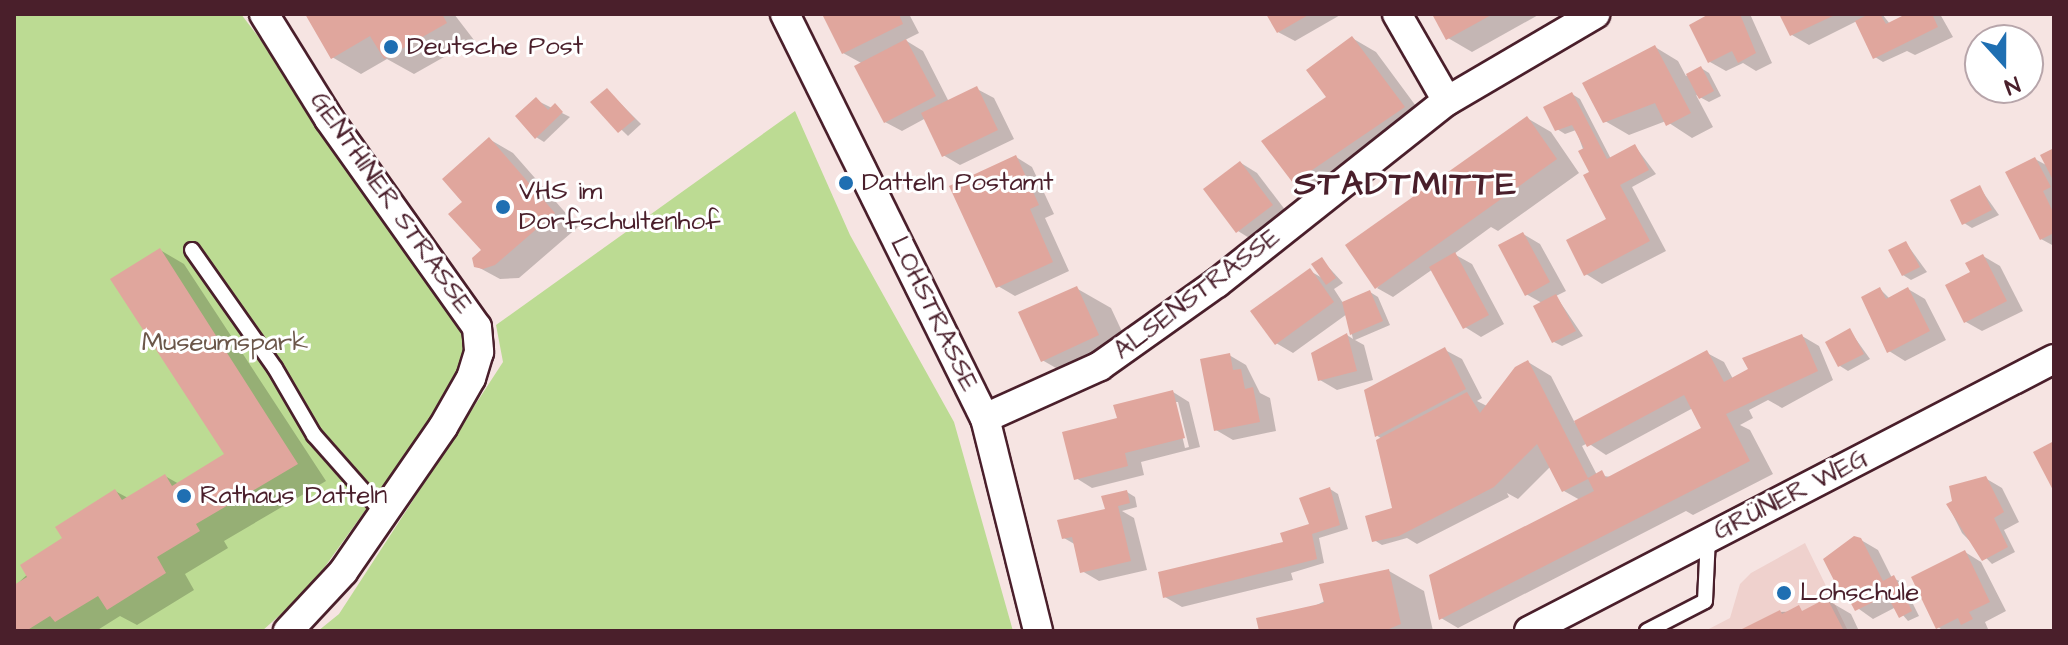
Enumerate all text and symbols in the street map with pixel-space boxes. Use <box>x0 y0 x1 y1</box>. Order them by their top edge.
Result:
north arrow <box>1964 24 2044 104</box>
place label: Deutsche Post <box>407 31 583 63</box>
marker: Deutsche Post <box>382 38 400 56</box>
text: N <box>2000 68 2024 102</box>
street label: GENTHINER STRASSE <box>303 86 479 320</box>
district label: STADTMITTE <box>1294 165 1518 205</box>
place label: Datteln Postamt <box>862 167 1053 199</box>
marker: Datteln Postamt <box>837 174 855 192</box>
place label: VHS im Dorfschultenhof <box>519 176 720 238</box>
marker: VHS im Dorfschultenhof <box>494 198 512 216</box>
street label: ALSENSTRASSE <box>1108 221 1286 367</box>
street label: LOHSTRASSE <box>883 232 985 396</box>
park label: Museumspark <box>142 327 308 359</box>
street label: GRÜNER WEG <box>1708 443 1874 547</box>
place label: Rathaus Datteln <box>200 480 387 512</box>
marker: Rathaus Datteln <box>175 487 193 505</box>
place label: Lohschule <box>1800 577 1919 609</box>
marker: Lohschule <box>1775 584 1793 602</box>

